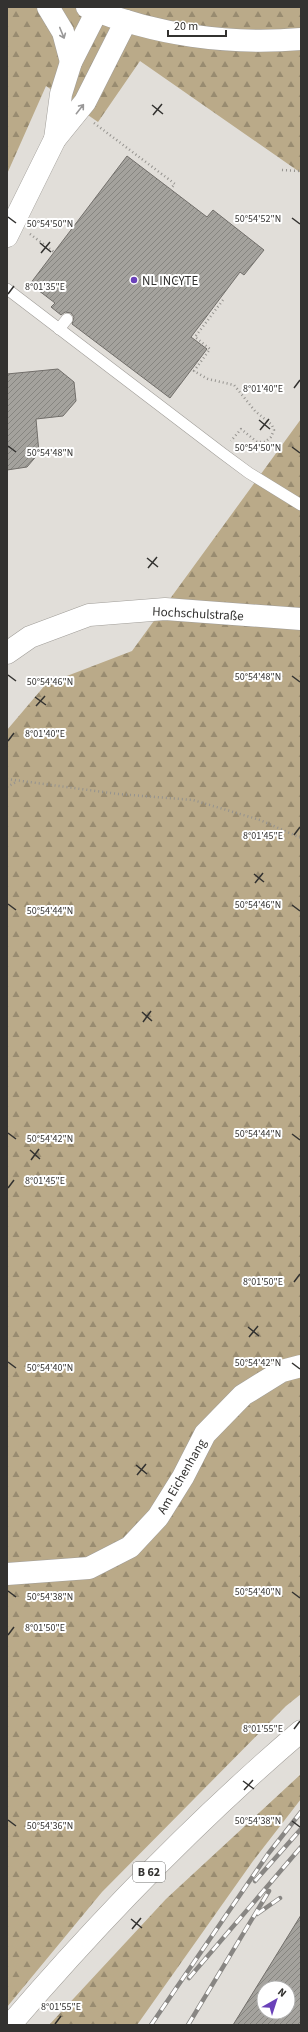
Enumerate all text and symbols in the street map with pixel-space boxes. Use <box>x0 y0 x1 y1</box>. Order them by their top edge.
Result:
scale bar <box>168 12 226 38</box>
text: 20 m <box>174 18 198 35</box>
one-way arrow <box>59 27 67 39</box>
one-way arrow <box>75 103 84 114</box>
text: 50°54'52"N <box>235 212 281 226</box>
text: 50°54'50"N <box>27 217 73 231</box>
place label: NL INCYTE <box>142 272 198 290</box>
marker: NL INCYTE <box>129 275 139 285</box>
text: 8°01'35"E <box>25 280 65 294</box>
text: 8°01'40"E <box>243 382 283 396</box>
text: 50°54'50"N <box>235 441 281 455</box>
text: 50°54'48"N <box>27 446 73 460</box>
street label: Hochschulstraße <box>152 603 244 625</box>
text: 50°54'48"N <box>235 670 281 684</box>
text: 50°54'46"N <box>27 675 73 689</box>
text: 8°01'40"E <box>25 727 65 741</box>
text: 8°01'45"E <box>243 829 283 843</box>
text: 50°54'46"N <box>235 898 281 912</box>
text: 50°54'44"N <box>27 904 73 918</box>
text: 50°54'44"N <box>235 1127 281 1141</box>
text: 50°54'42"N <box>27 1132 73 1146</box>
text: 8°01'45"E <box>25 1174 65 1188</box>
text: 8°01'50"E <box>243 1275 283 1289</box>
text: 50°54'42"N <box>235 1356 281 1370</box>
text: 50°54'40"N <box>27 1361 73 1375</box>
street label: Am Eichenhang <box>153 1435 211 1518</box>
text: 50°54'40"N <box>235 1585 281 1599</box>
text: 50°54'38"N <box>27 1590 73 1604</box>
text: 8°01'50"E <box>25 1621 65 1635</box>
text: 8°01'55"E <box>243 1722 283 1736</box>
text: 50°54'38"N <box>235 1814 281 1828</box>
text: 50°54'36"N <box>27 1819 73 1833</box>
road number: B 62 <box>133 1862 165 1882</box>
north arrow <box>256 1980 296 2020</box>
text: N <box>274 1984 290 2001</box>
text: 8°01'55"E <box>41 2000 81 2014</box>

